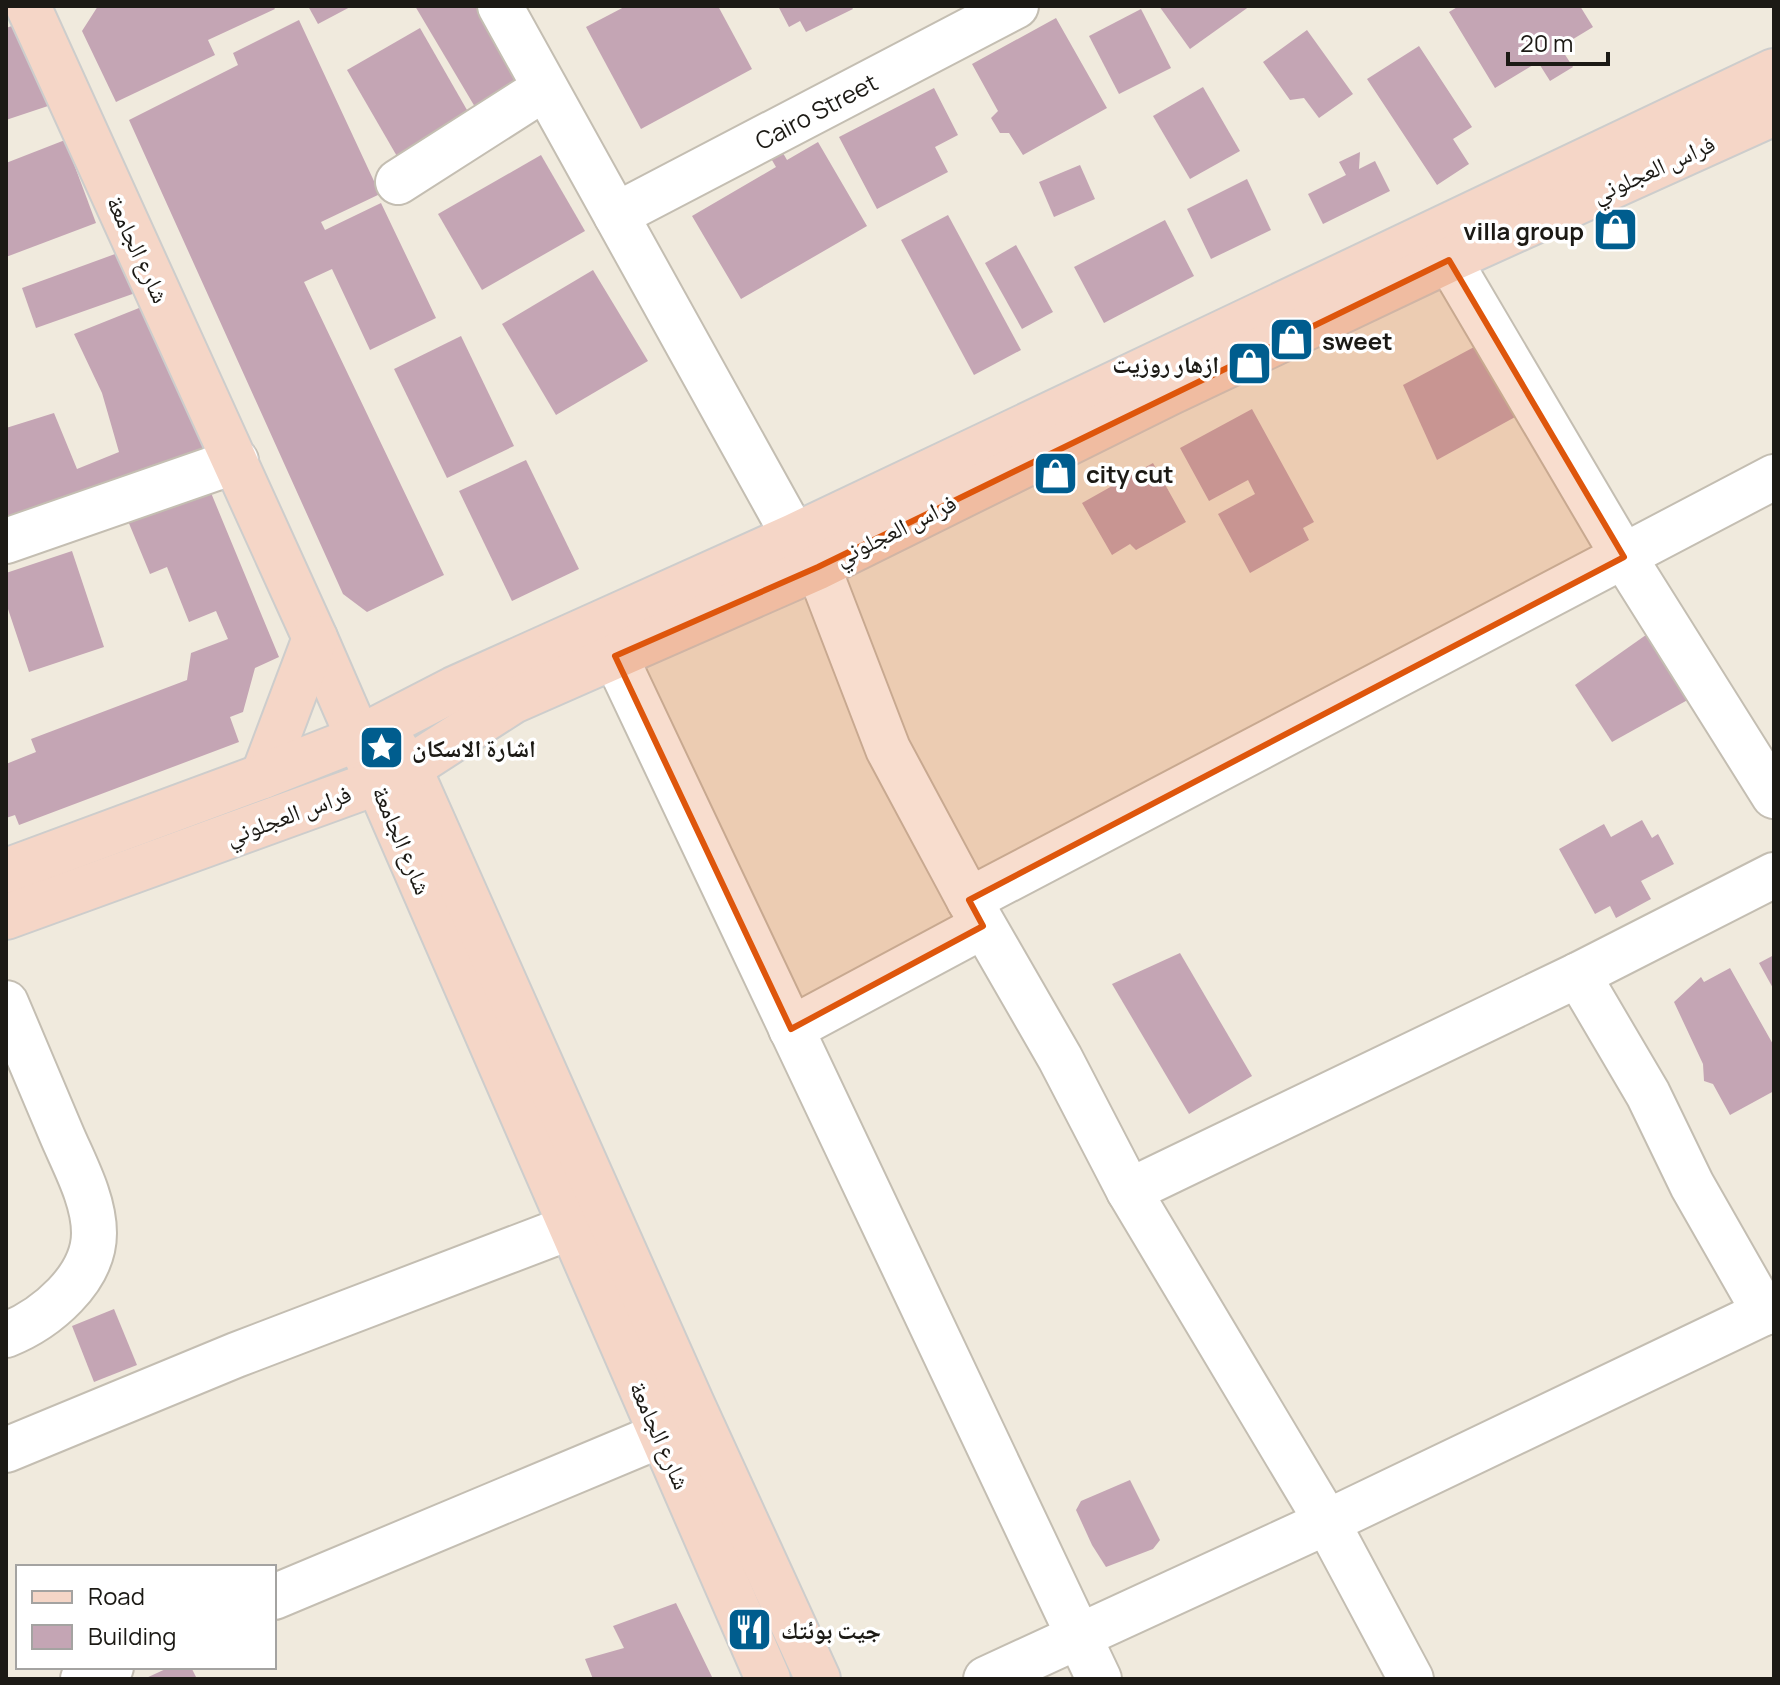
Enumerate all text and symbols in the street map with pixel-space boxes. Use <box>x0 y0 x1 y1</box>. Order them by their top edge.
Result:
scale bar <box>1508 16 1608 66</box>
text: 20 m <box>1520 26 1573 59</box>
street label: Cairo Street <box>749 65 883 157</box>
street label: فراس العجلوني <box>1586 126 1721 214</box>
street label: شارع الجامعة <box>100 190 178 308</box>
shop icon: villa group <box>1591 206 1639 254</box>
place label: villa group <box>1463 214 1584 247</box>
shop icon: sweet <box>1267 316 1315 364</box>
place label: sweet <box>1322 324 1393 357</box>
shop icon: ازهار روزيت <box>1226 339 1274 387</box>
place label: ازهار روزيت <box>1112 347 1219 380</box>
shop icon: city cut <box>1031 449 1079 497</box>
place label: city cut <box>1086 457 1174 490</box>
street label: فراس العجلوني <box>829 485 963 576</box>
place icon: اشارة الاسكان <box>357 723 405 771</box>
place label: اشارة الاسكان <box>412 731 536 764</box>
street label: فراس العجلوني <box>221 776 357 856</box>
street label: شارع الجامعة <box>365 781 441 899</box>
street label: شارع الجامعة <box>623 1376 699 1494</box>
legend <box>16 1565 276 1669</box>
text: Road <box>88 1579 145 1612</box>
restaurant icon: جيت بوئتك <box>726 1605 774 1653</box>
place label: جيت بوئتك <box>781 1613 881 1646</box>
text: Building <box>88 1619 176 1652</box>

